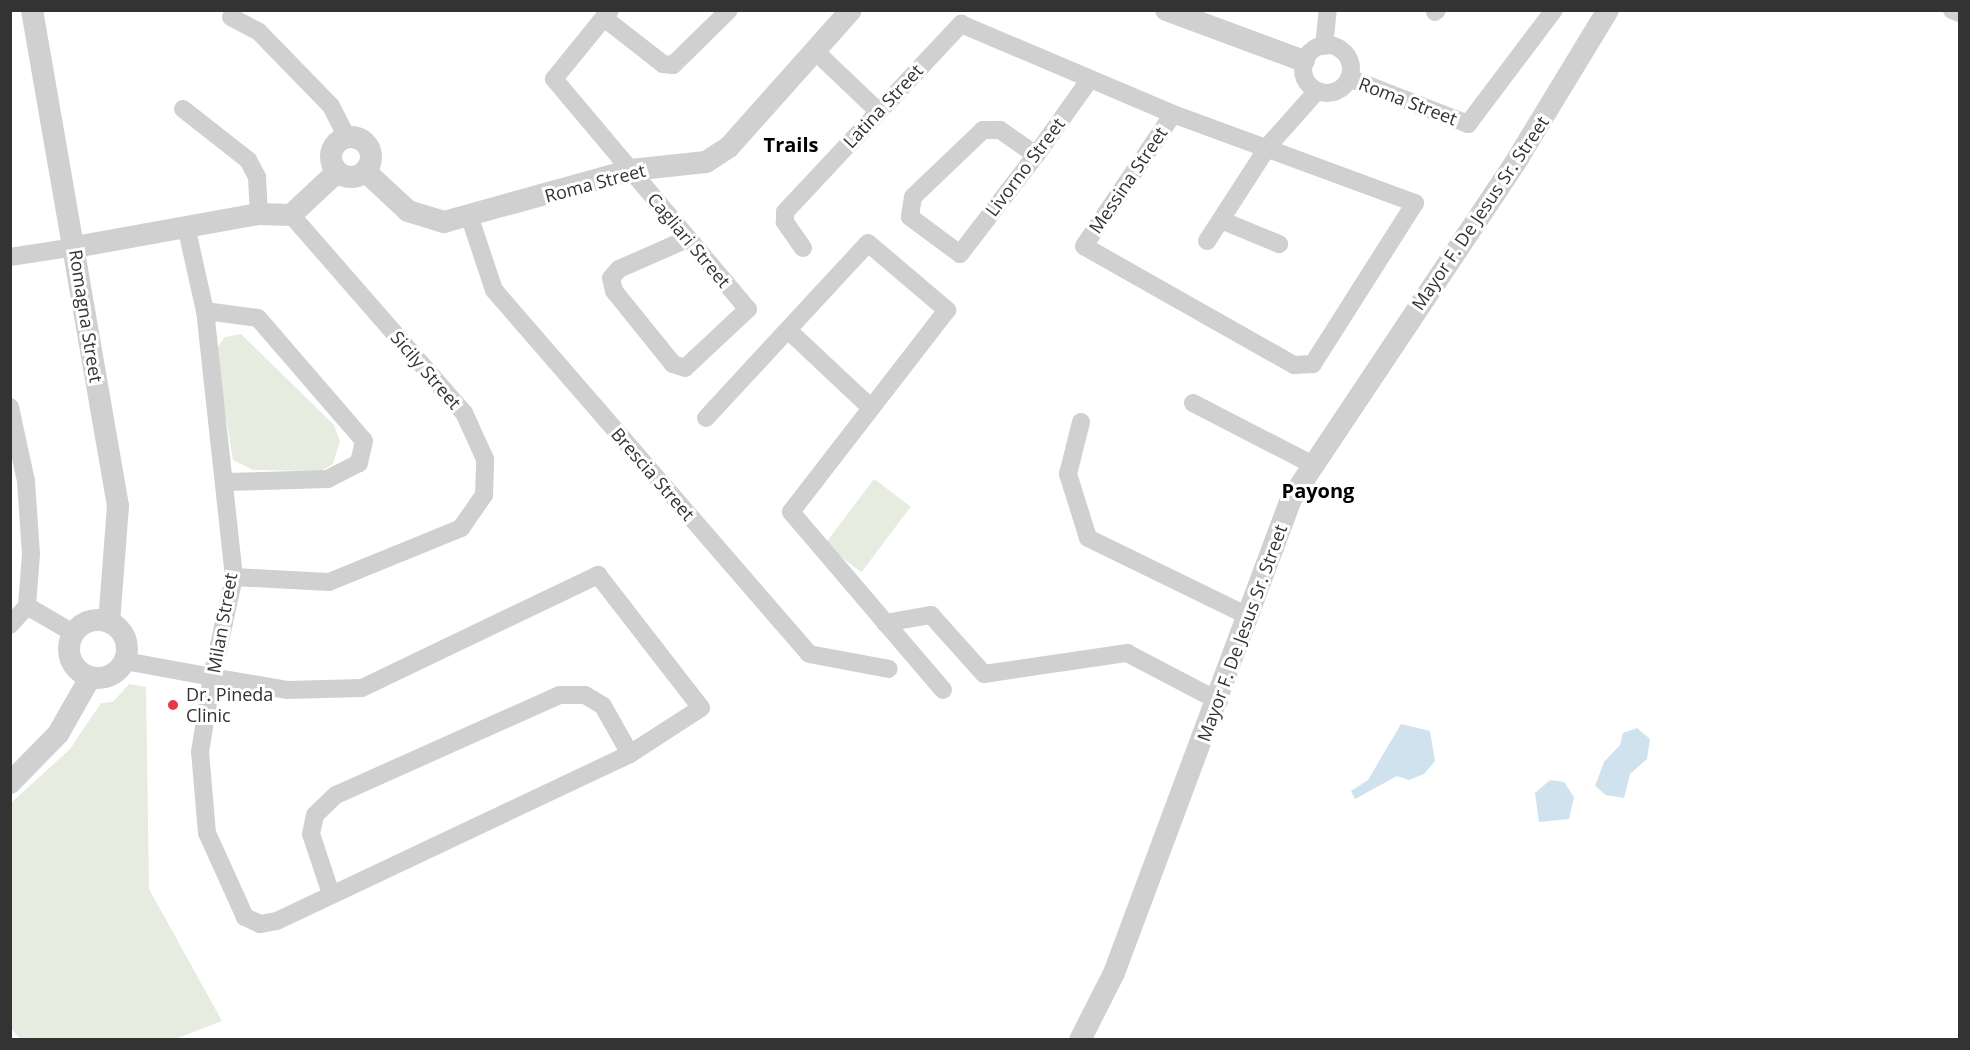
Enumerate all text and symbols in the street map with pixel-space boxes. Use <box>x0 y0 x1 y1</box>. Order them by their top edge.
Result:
street label: Latina Street <box>839 60 927 152</box>
street label: Roma Street <box>1356 72 1460 130</box>
street label: Mayor F. De Jesus Sr. Street <box>1407 112 1553 314</box>
street label: Livorno Street <box>981 113 1069 221</box>
street label: Messina Street <box>1084 123 1172 237</box>
district label: Trails <box>764 132 818 156</box>
street label: Roma Street <box>542 159 648 207</box>
street label: Cagliari Street <box>643 188 735 292</box>
street label: Romagna Street <box>65 248 107 384</box>
street label: Sicily Street <box>386 327 466 413</box>
street label: Brescia Street <box>607 423 699 525</box>
district label: Payong <box>1282 478 1354 502</box>
street label: Mayor F. De Jesus Sr. Street <box>1193 522 1291 744</box>
street label: Milan Street <box>203 571 241 675</box>
place label: Dr. Pineda Clinic <box>186 684 273 726</box>
marker: Dr. Pineda Clinic <box>164 696 182 714</box>

